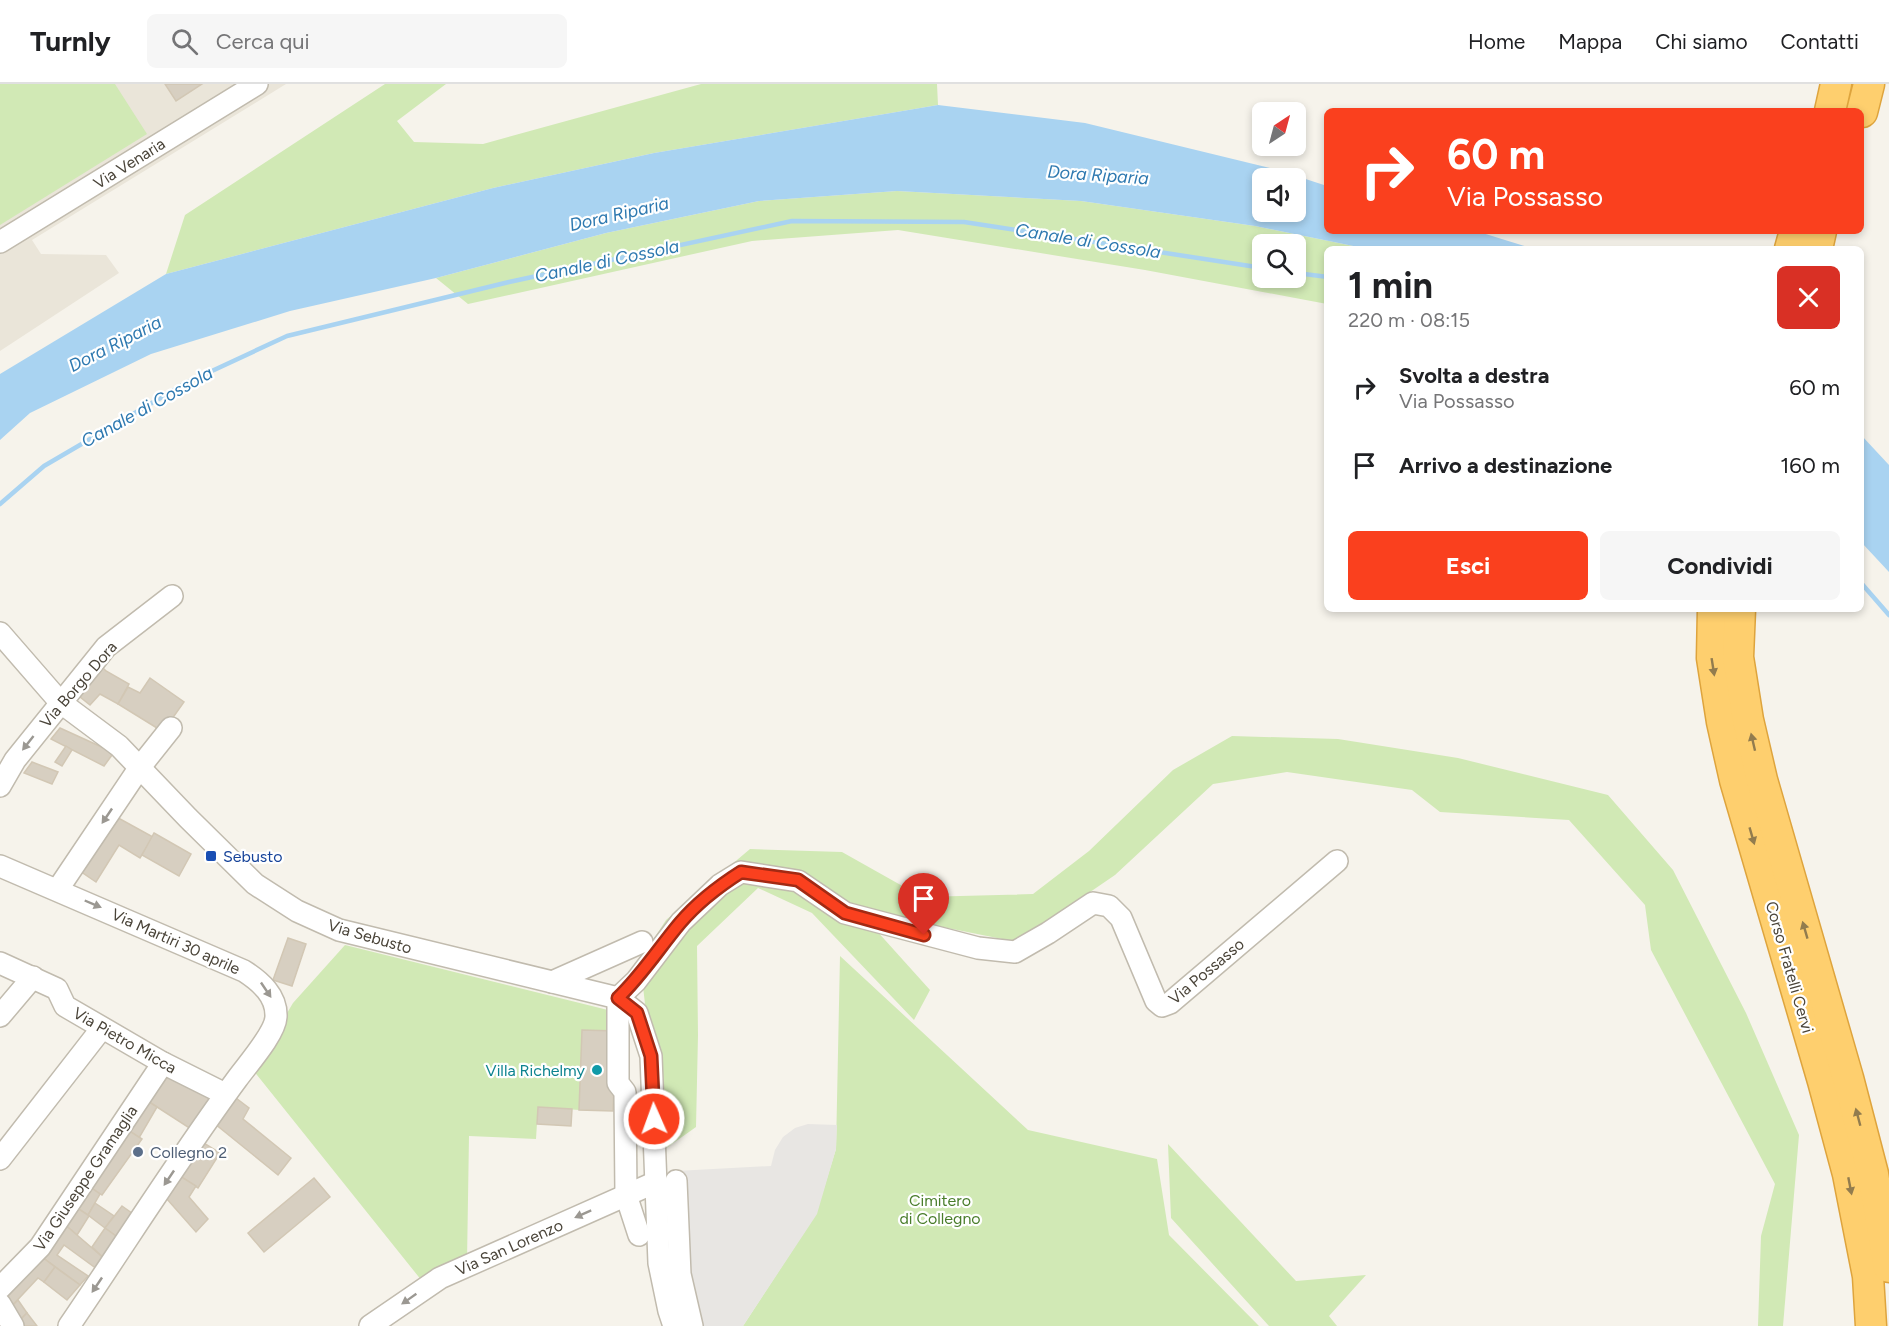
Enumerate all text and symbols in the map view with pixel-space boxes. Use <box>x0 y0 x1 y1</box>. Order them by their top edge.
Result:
search box <box>147 14 567 68</box>
text: Turnly <box>30 24 111 58</box>
icon: search <box>168 25 201 58</box>
text: Cerca qui <box>216 28 310 55</box>
text: Home <box>1468 29 1525 54</box>
text: Mappa <box>1558 29 1622 54</box>
text: Chi siamo <box>1655 29 1748 54</box>
text: Contatti <box>1781 29 1859 54</box>
north arrow <box>1252 102 1306 156</box>
map controls <box>1252 102 1306 288</box>
text: 60 m <box>1447 129 1545 180</box>
icon: right <box>1348 132 1426 210</box>
street label: Via Venaria <box>90 134 168 193</box>
water label: Dora Riparia <box>1047 160 1150 190</box>
button: sound <box>1252 168 1306 222</box>
text: Via Possasso <box>1447 180 1603 213</box>
water label: Dora Riparia <box>567 192 671 236</box>
water label: Canale di Cossola <box>1014 219 1163 263</box>
button: search <box>1252 234 1306 288</box>
water label: Canale di Cossola <box>533 235 682 287</box>
text: 1 min <box>1348 264 1433 307</box>
button: close <box>1777 266 1840 329</box>
text: 220 m · 08:15 <box>1348 308 1470 332</box>
water label: Dora Riparia <box>65 311 166 377</box>
water label: Canale di Cossola <box>77 362 217 452</box>
text: Svolta a destra <box>1399 362 1549 389</box>
icon: right <box>1348 371 1381 404</box>
text: 60 m <box>1789 374 1840 401</box>
text: Via Possasso <box>1399 389 1515 413</box>
icon: arrive <box>1348 449 1381 482</box>
text: Arrivo a destinazione <box>1399 452 1612 479</box>
text: 160 m <box>1780 452 1840 479</box>
button: Esci <box>1348 531 1588 600</box>
button: Condividi <box>1600 531 1840 600</box>
street label: Via Borgo Dora <box>36 637 121 731</box>
one-way arrow <box>1709 658 1718 677</box>
one-way arrow <box>1747 732 1757 751</box>
one-way arrow <box>22 735 35 751</box>
one-way arrow <box>102 808 113 824</box>
one-way arrow <box>1747 827 1757 845</box>
place label: Sebusto <box>223 847 283 866</box>
marker: Sebusto <box>204 849 218 863</box>
pin <box>898 873 949 935</box>
icon: arrive <box>907 882 940 915</box>
street label: Corso Fratelli Cervi <box>1762 899 1817 1035</box>
one-way arrow <box>84 900 102 909</box>
street label: Via Martiri 30 aprile <box>109 905 243 978</box>
street label: Via Sebusto <box>326 915 414 958</box>
one-way arrow <box>1800 920 1809 938</box>
street label: Via Possasso <box>1165 934 1248 1008</box>
one-way arrow <box>260 982 272 998</box>
street label: Via Pietro Micca <box>70 1003 180 1078</box>
place label: Villa Richelmy <box>486 1061 586 1080</box>
marker: Villa Richelmy <box>590 1063 604 1077</box>
position arrow <box>622 1087 686 1151</box>
street label: Via Giuseppe Gramaglia <box>30 1102 141 1255</box>
one-way arrow <box>1853 1108 1863 1126</box>
place label: Collegno 2 <box>150 1143 227 1162</box>
marker: Collegno 2 <box>131 1145 145 1159</box>
one-way arrow <box>164 1170 175 1186</box>
one-way arrow <box>1846 1176 1855 1195</box>
park label: Cimitero di Collegno <box>899 1191 981 1228</box>
one-way arrow <box>574 1209 592 1219</box>
street label: Via San Lorenzo <box>453 1215 566 1280</box>
one-way arrow <box>91 1276 103 1292</box>
one-way arrow <box>401 1293 417 1305</box>

